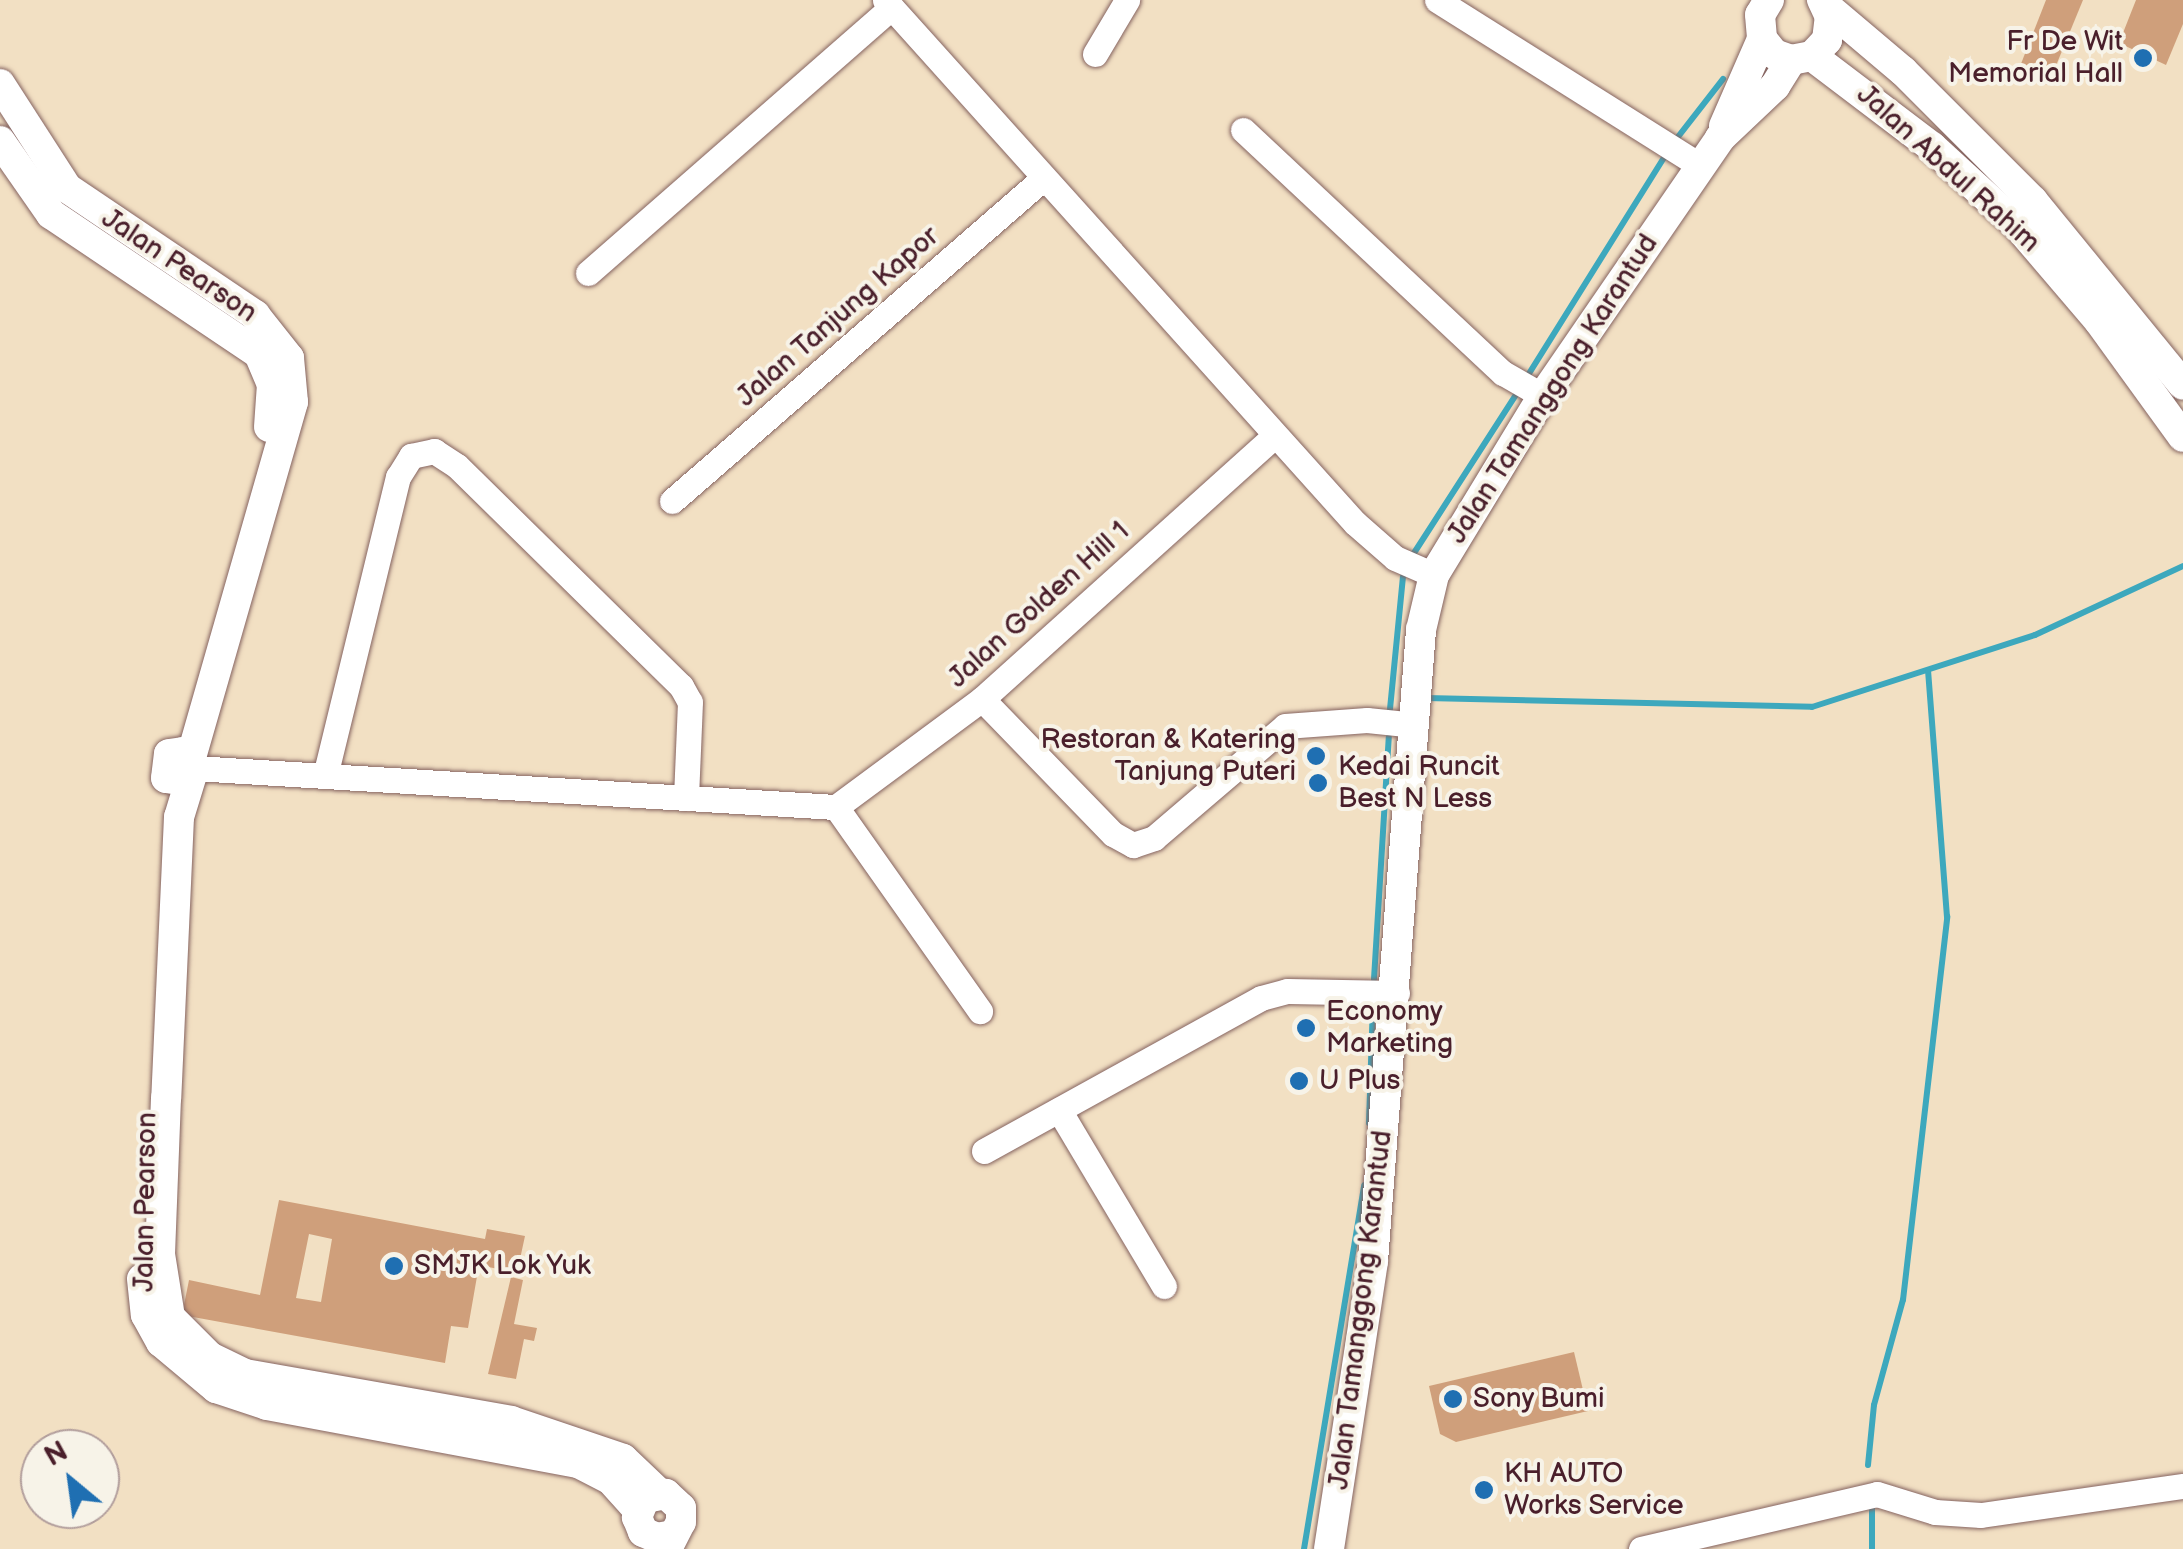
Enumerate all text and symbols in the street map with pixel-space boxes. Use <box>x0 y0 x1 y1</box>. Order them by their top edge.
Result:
place label: Fr De Wit Memorial Hall <box>1948 25 2123 91</box>
marker: Fr De Wit Memorial Hall <box>2132 47 2154 69</box>
street label: Jalan Abdul Rahim <box>1850 78 2046 260</box>
street label: Jalan Pearson <box>95 202 263 330</box>
street label: Jalan Tanjung Kapor <box>730 220 946 414</box>
street label: Jalan Tamanggong Karantud <box>1440 228 1666 550</box>
street label: Jalan Golden Hill 1 <box>942 515 1136 695</box>
place label: Restoran & Katering Tanjung Puteri <box>1041 723 1296 789</box>
marker: Restoran & Katering Tanjung Puteri <box>1305 745 1327 767</box>
place label: Kedai Runcit Best N Less <box>1338 750 1500 816</box>
marker: Kedai Runcit Best N Less <box>1307 772 1329 794</box>
place label: Economy Marketing <box>1326 995 1453 1061</box>
marker: Economy Marketing <box>1295 1017 1317 1039</box>
place label: U Plus <box>1319 1064 1400 1098</box>
marker: U Plus <box>1288 1070 1310 1092</box>
street label: Jalan Pearson <box>128 1112 164 1292</box>
street label: Jalan Tamanggong Karantud <box>1322 1128 1400 1492</box>
place label: SMJK Lok Yuk <box>414 1249 593 1283</box>
marker: SMJK Lok Yuk <box>383 1255 405 1277</box>
place label: Sony Bumi <box>1473 1382 1606 1416</box>
marker: Sony Bumi <box>1442 1388 1464 1410</box>
north arrow <box>20 1429 120 1529</box>
text: N <box>39 1435 73 1474</box>
place label: KH AUTO Works Service <box>1504 1457 1684 1523</box>
marker: KH AUTO Works Service <box>1473 1479 1495 1501</box>

